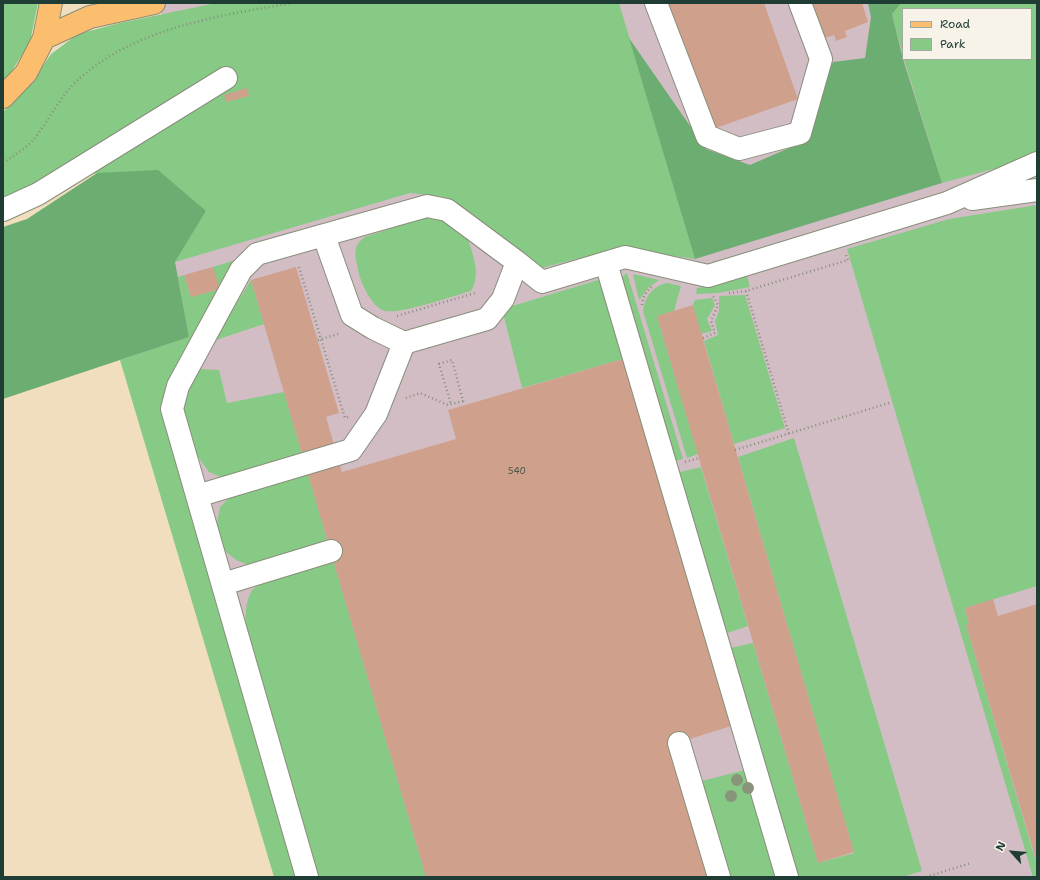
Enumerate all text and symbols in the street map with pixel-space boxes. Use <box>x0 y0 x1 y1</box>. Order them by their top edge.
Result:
legend <box>902 8 1032 60</box>
text: Road <box>940 16 970 32</box>
text: Park <box>940 36 966 52</box>
house number: 540 <box>508 467 526 477</box>
north arrow <box>992 832 1032 872</box>
text: N <box>992 839 1010 854</box>

